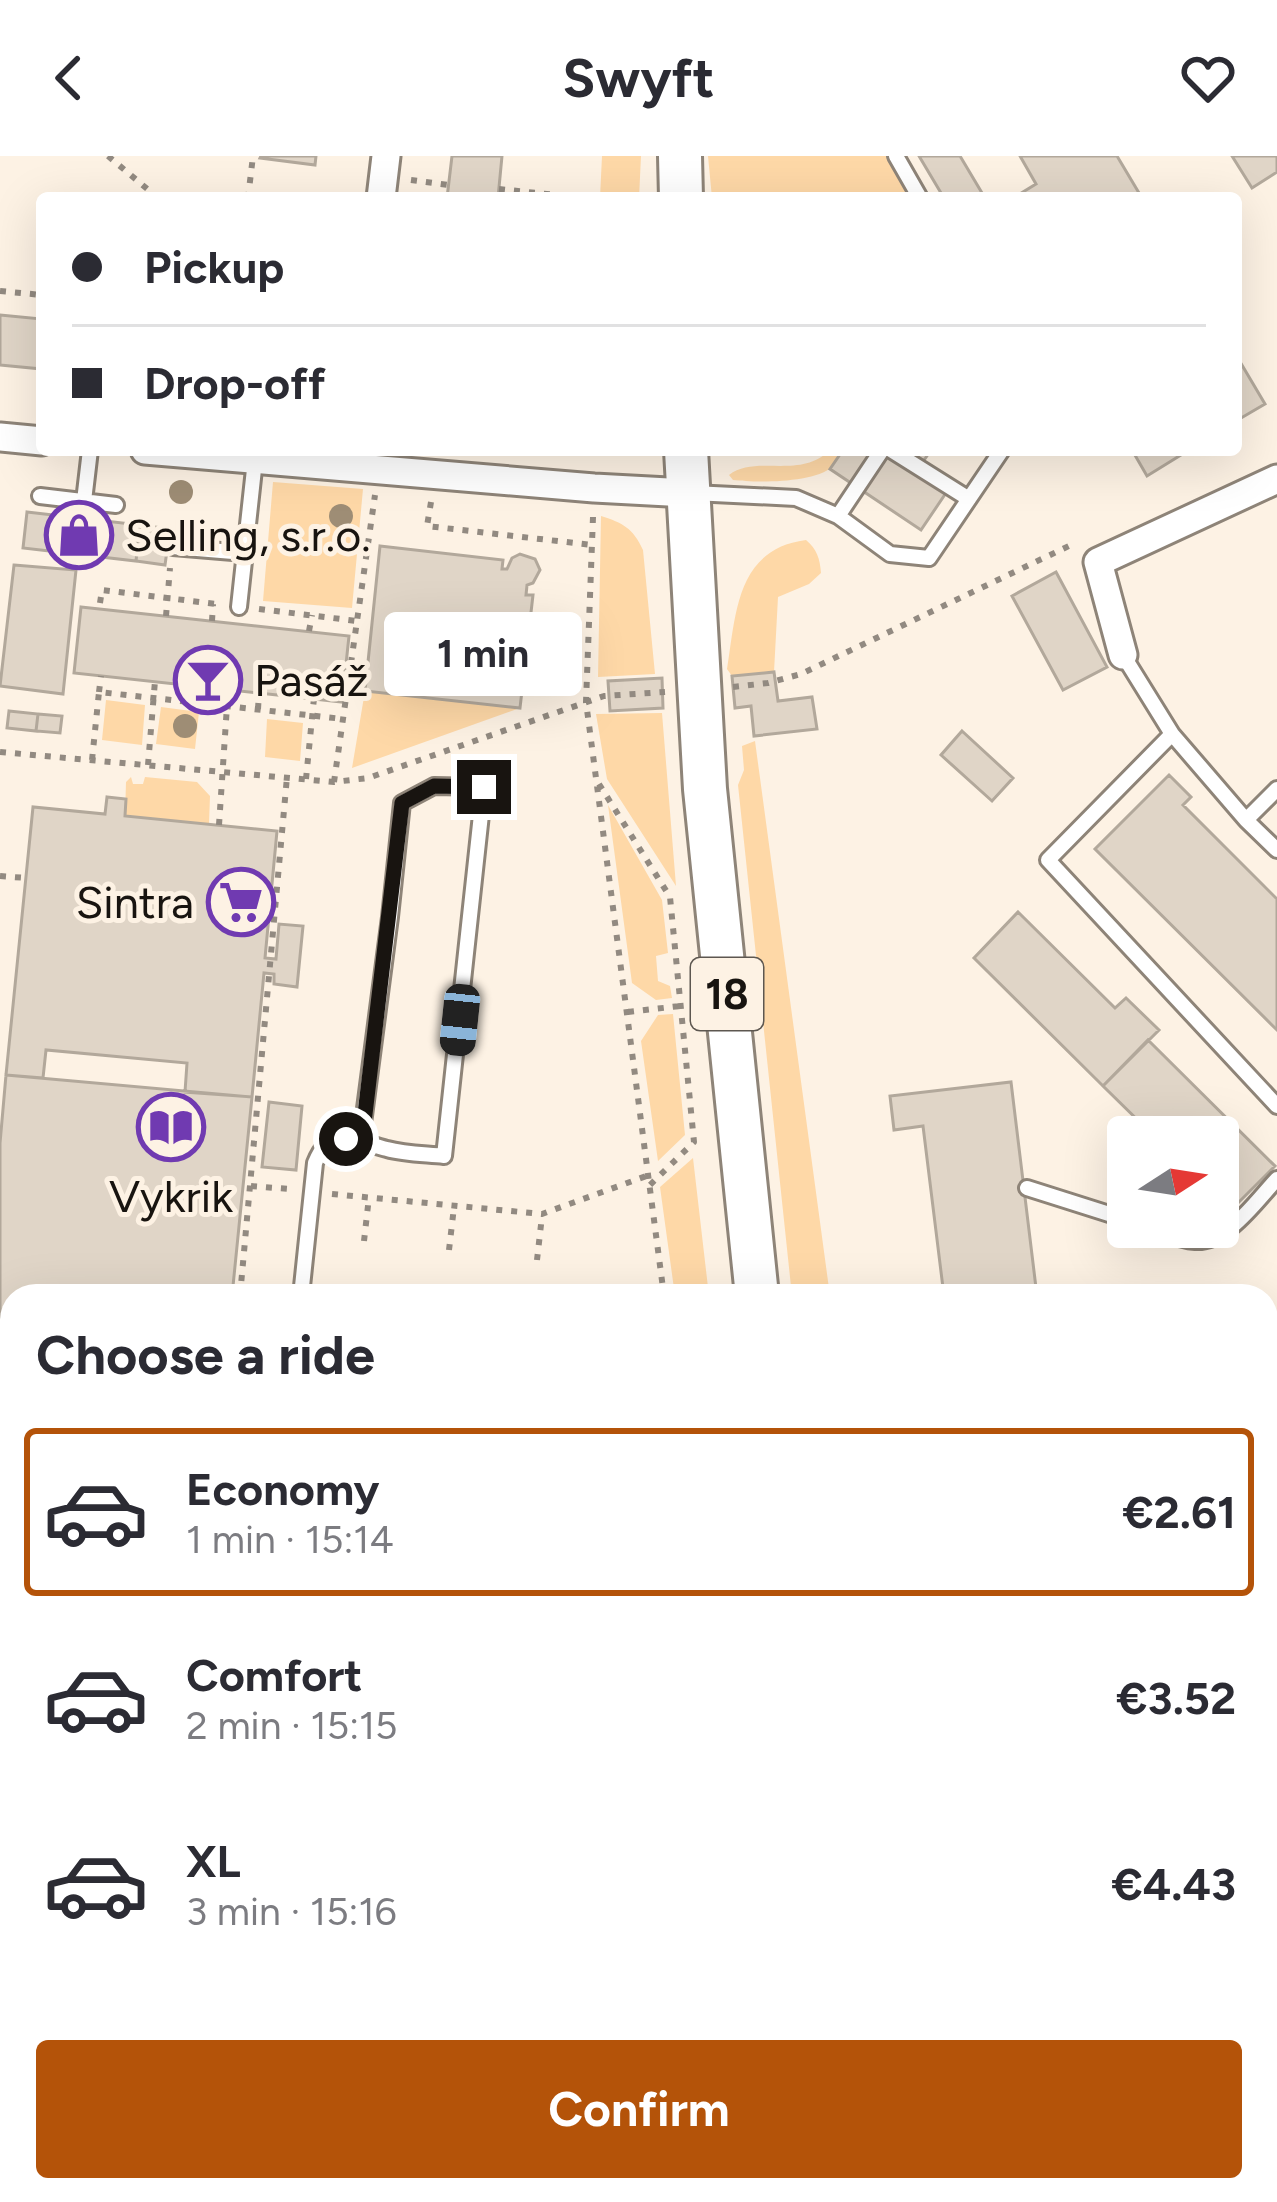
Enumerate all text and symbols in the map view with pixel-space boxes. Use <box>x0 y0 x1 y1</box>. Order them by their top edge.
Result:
icon: back <box>36 45 102 111</box>
icon: heart <box>1175 45 1241 111</box>
text: Swyft <box>563 46 714 111</box>
text: Pickup <box>144 240 284 294</box>
text: Drop-off <box>144 356 326 410</box>
shop icon: Selling, s.r.o. <box>44 500 114 570</box>
place label: Selling, s.r.o. <box>125 508 371 562</box>
callout: 1 min <box>385 613 583 697</box>
text: 1 min <box>437 630 529 677</box>
bar icon: Pasáž <box>173 645 243 715</box>
place label: Pasáž <box>254 653 369 707</box>
route end <box>457 760 511 814</box>
supermarket icon: Sintra <box>206 867 276 937</box>
place label: Sintra <box>76 875 194 929</box>
road number: 18 <box>691 958 763 1030</box>
car <box>438 982 482 1058</box>
library icon: Vykrik <box>136 1092 206 1162</box>
route start <box>319 1112 373 1166</box>
north arrow <box>1107 1116 1239 1248</box>
map controls <box>1107 1116 1239 1248</box>
place label: Vykrik <box>109 1169 233 1223</box>
text: Choose a ride <box>36 1323 375 1388</box>
icon: car <box>42 1458 150 1566</box>
text: Economy <box>186 1462 379 1516</box>
text: €2.61 <box>1122 1485 1236 1539</box>
text: 1 min · 15:14 <box>186 1516 394 1563</box>
icon: car <box>42 1644 150 1752</box>
text: Comfort <box>186 1648 362 1702</box>
text: €3.52 <box>1116 1671 1236 1725</box>
text: 2 min · 15:15 <box>186 1702 398 1749</box>
icon: car <box>42 1830 150 1938</box>
text: XL <box>186 1834 241 1888</box>
text: €4.43 <box>1112 1857 1236 1911</box>
text: 3 min · 15:16 <box>186 1888 397 1935</box>
button: Confirm <box>36 2040 1242 2178</box>

